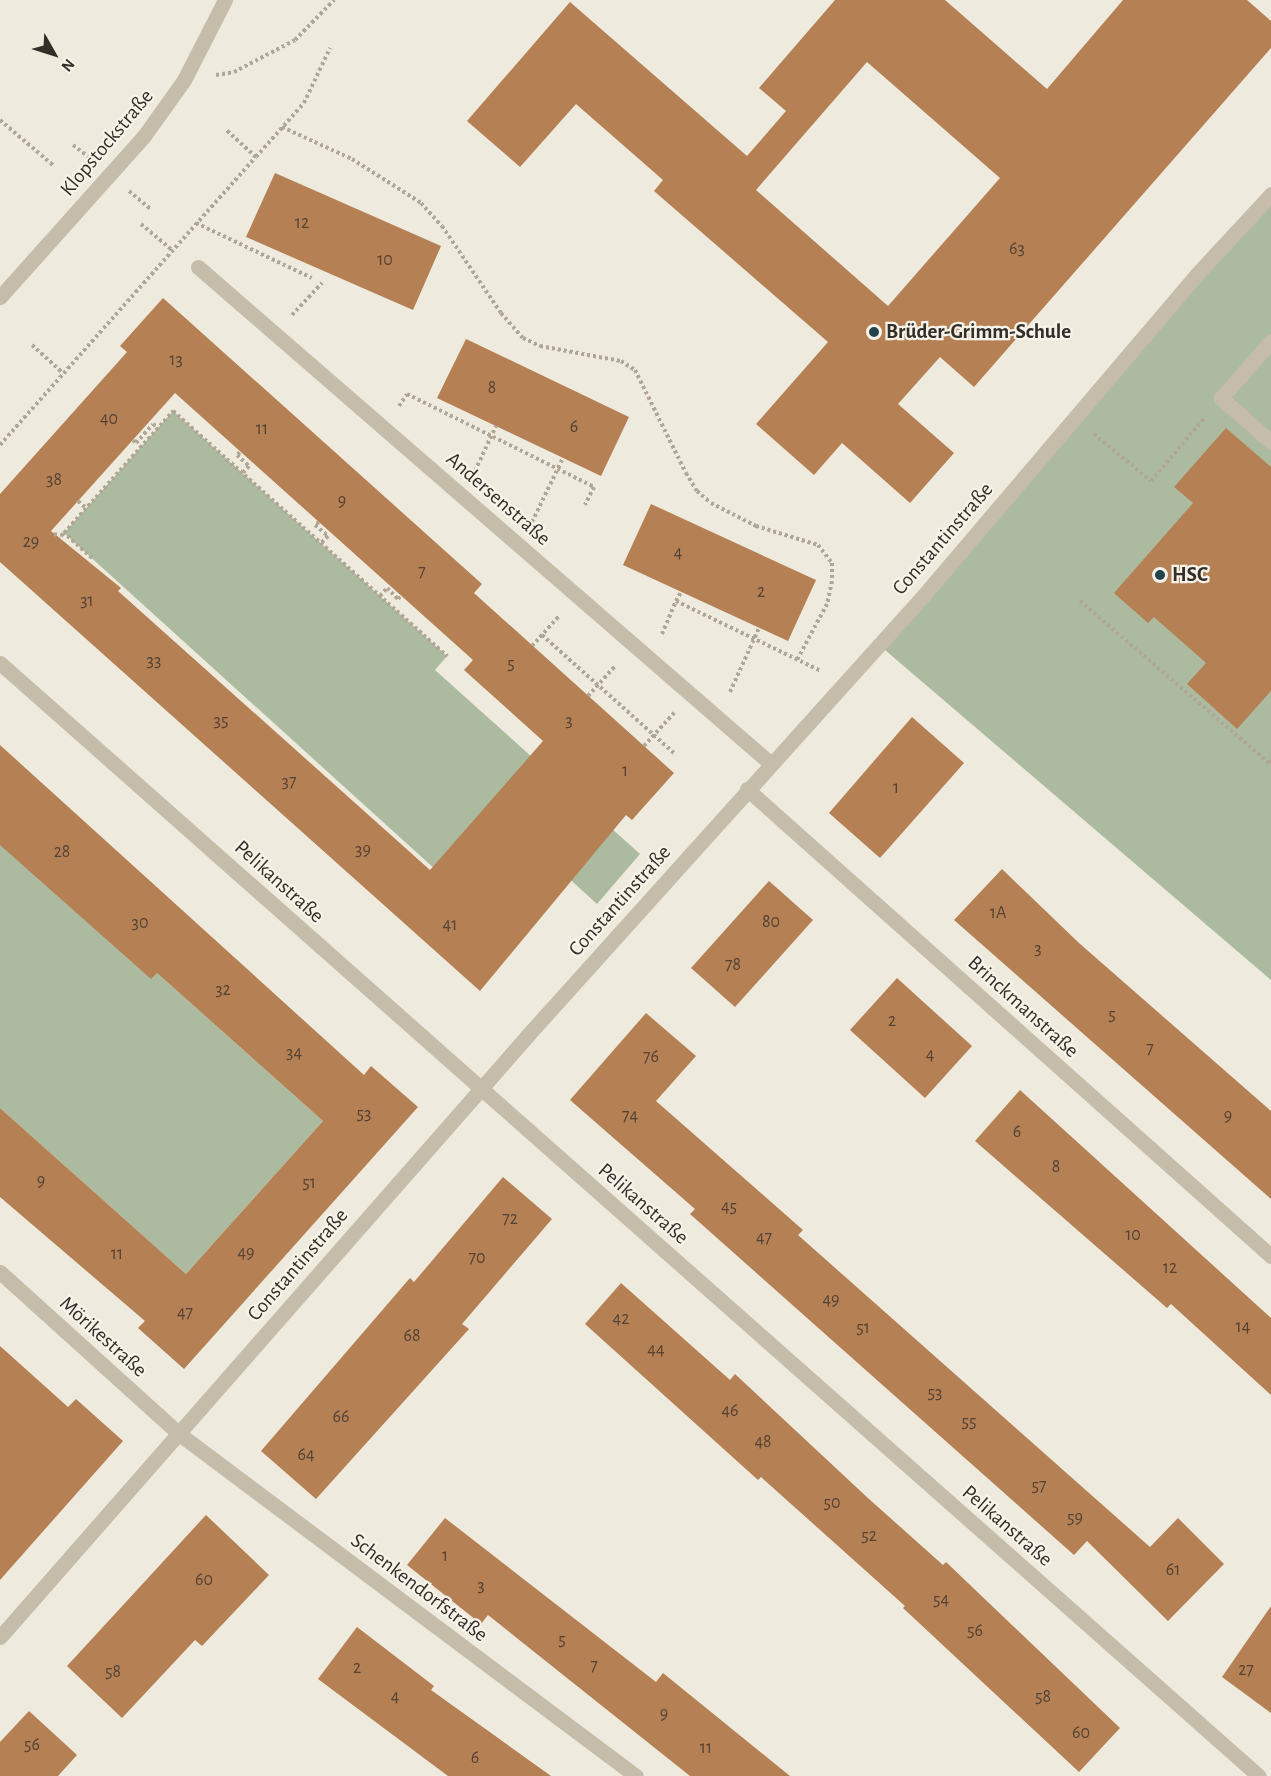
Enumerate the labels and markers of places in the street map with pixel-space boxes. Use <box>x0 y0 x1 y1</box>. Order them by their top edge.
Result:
place label: Brüder-Grimm-Schule <box>886 319 1071 345</box>
marker: Brüder-Grimm-Schule <box>867 325 881 339</box>
place label: HSC <box>1172 562 1208 588</box>
marker: HSC <box>1153 568 1167 582</box>

